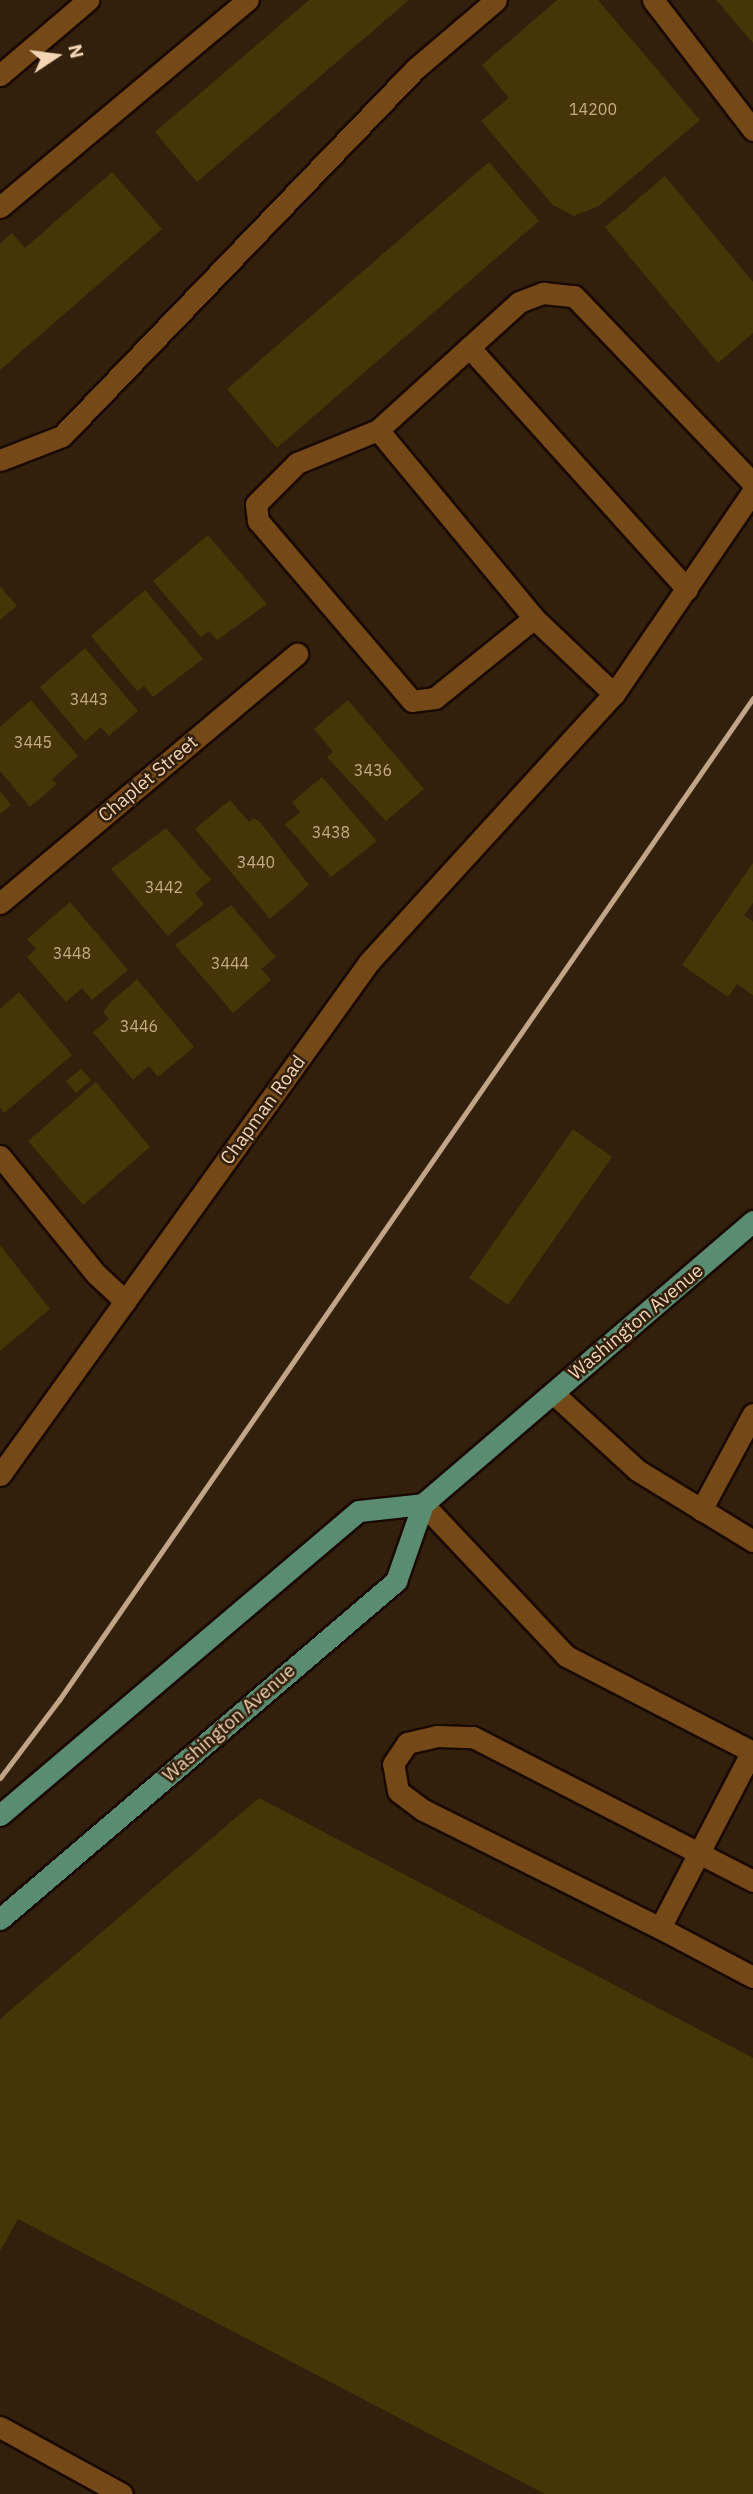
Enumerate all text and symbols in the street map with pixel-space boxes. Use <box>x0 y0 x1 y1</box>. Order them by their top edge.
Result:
north arrow <box>21 21 91 91</box>
text: N <box>63 42 90 61</box>
house number: 14200 <box>569 99 617 119</box>
house number: 3443 <box>70 689 108 709</box>
street label: Chaplet Street <box>94 731 202 827</box>
house number: 3445 <box>14 732 52 752</box>
house number: 3436 <box>354 760 392 780</box>
house number: 3438 <box>312 822 350 842</box>
house number: 3440 <box>237 852 275 872</box>
house number: 3442 <box>145 877 183 897</box>
house number: 3448 <box>53 943 91 963</box>
house number: 3444 <box>211 953 249 973</box>
house number: 3446 <box>120 1016 158 1036</box>
street label: Chapman Road <box>216 1051 310 1169</box>
street label: Washington Avenue <box>564 1259 708 1385</box>
street label: Washington Avenue <box>158 1659 300 1787</box>

